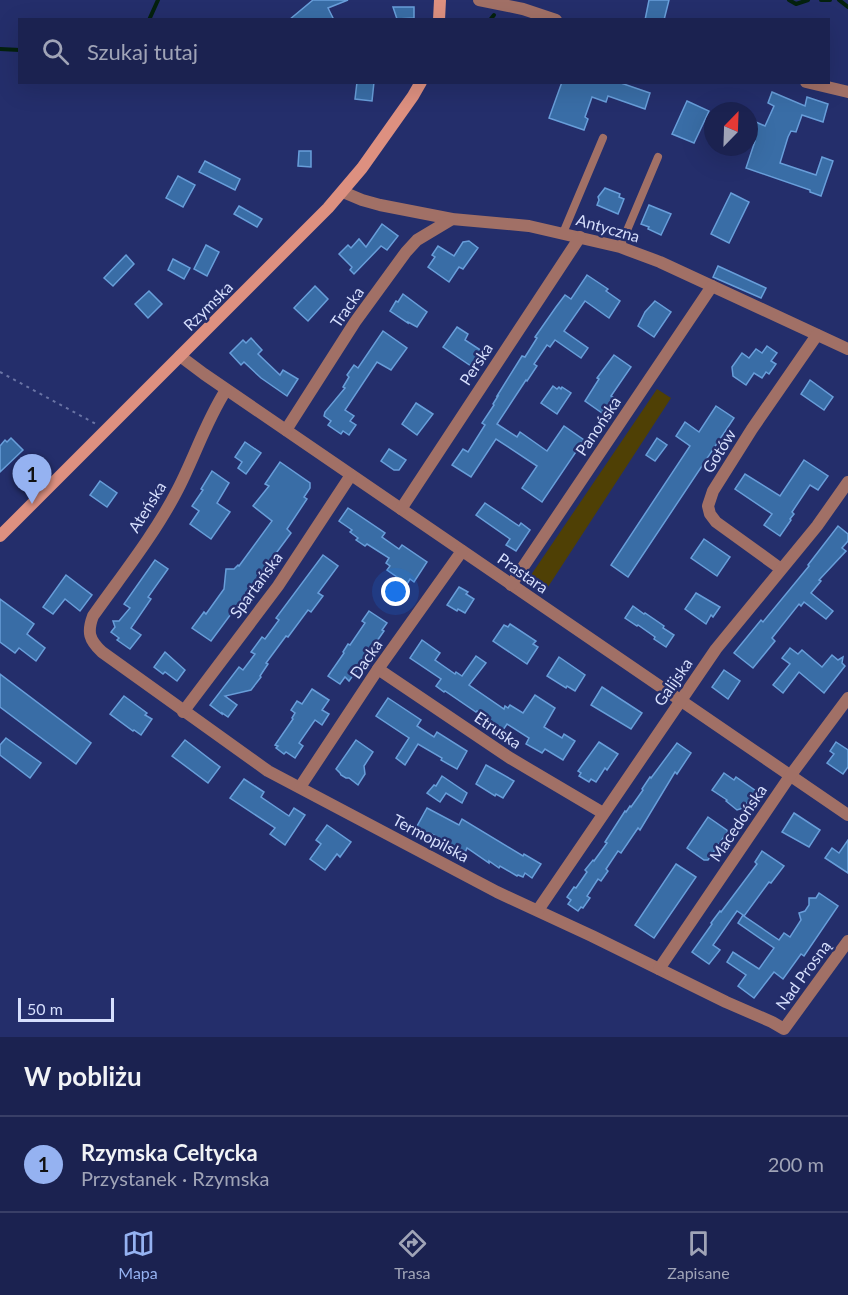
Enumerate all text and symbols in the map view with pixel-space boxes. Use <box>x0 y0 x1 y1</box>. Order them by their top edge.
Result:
search box <box>18 18 830 84</box>
icon: search <box>39 35 72 68</box>
text: Szukaj tutaj <box>87 38 198 65</box>
north arrow <box>704 102 758 156</box>
street label: Antyczna <box>574 209 642 246</box>
street label: Rzymska <box>179 277 236 334</box>
street label: Tracka <box>326 283 367 331</box>
street label: Perska <box>455 339 496 388</box>
street label: Panońska <box>571 393 624 459</box>
street label: Gotów <box>698 425 740 476</box>
pin: 1 <box>12 454 51 504</box>
street label: Ateńska <box>124 478 170 536</box>
street label: Spartańska <box>225 548 286 621</box>
street label: Prastara <box>494 548 552 597</box>
your location <box>381 577 410 606</box>
street label: Dacka <box>345 635 386 682</box>
street label: Galijska <box>649 654 696 709</box>
street label: Etruska <box>471 707 525 752</box>
street label: Macedońska <box>705 781 770 865</box>
street label: Termopilska <box>390 810 473 866</box>
street label: Nad Prosną <box>771 936 834 1013</box>
scale bar <box>18 995 114 1022</box>
text: 50 m <box>27 999 63 1018</box>
text: W pobliżu <box>24 1060 142 1092</box>
text: Rzymska Celtycka <box>81 1139 258 1166</box>
text: 1 <box>38 1152 49 1176</box>
text: 200 m <box>768 1152 824 1176</box>
text: Przystanek · Rzymska <box>81 1166 269 1190</box>
tab: Mapa <box>118 1227 158 1282</box>
tab: Trasa <box>394 1227 431 1282</box>
tab: Zapisane <box>667 1227 730 1282</box>

